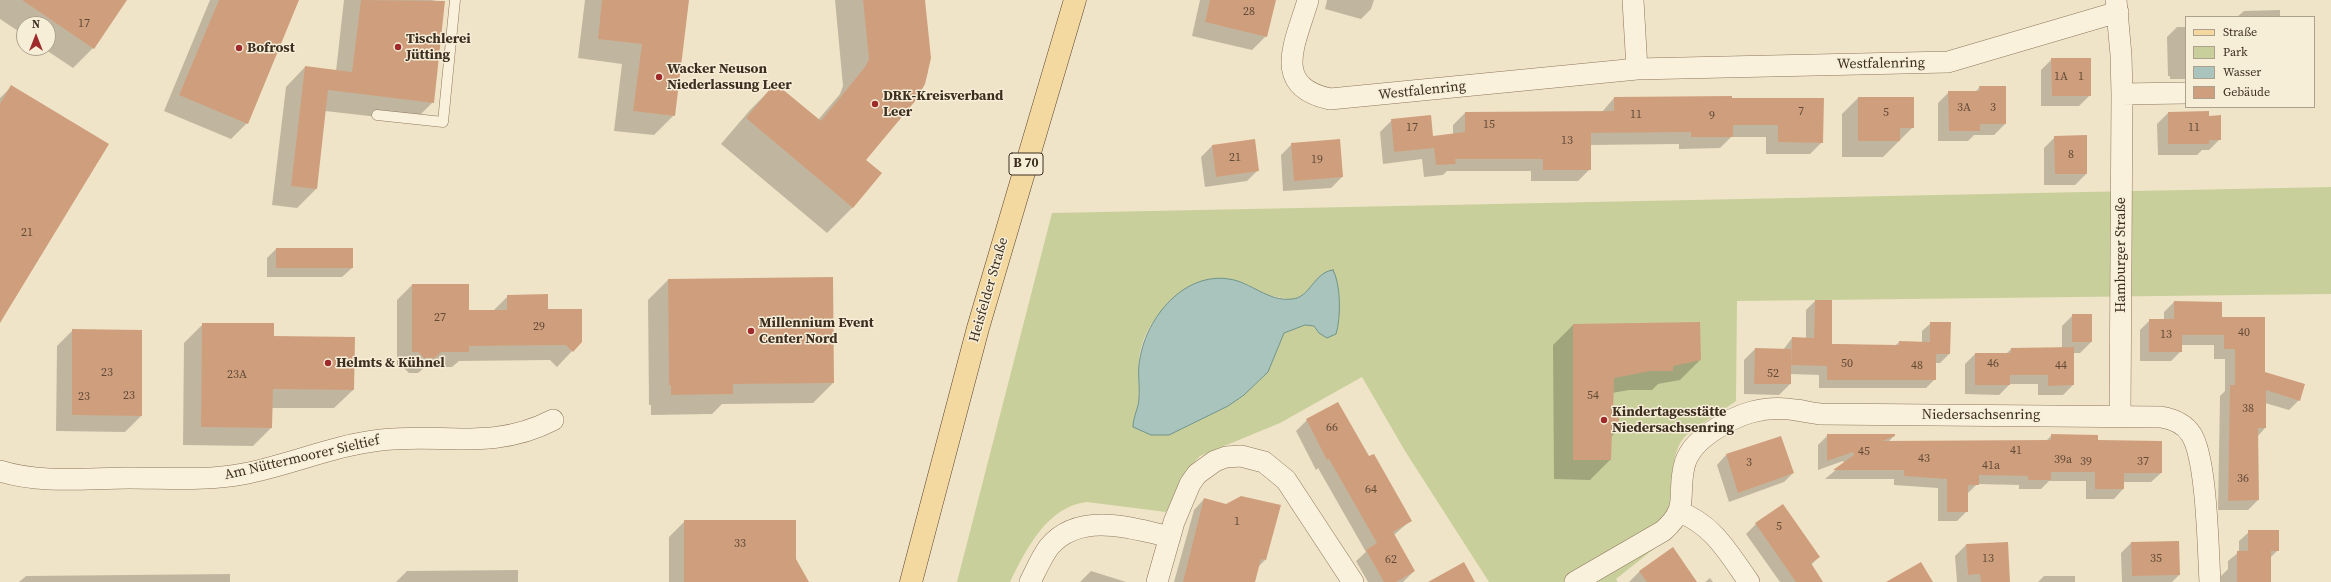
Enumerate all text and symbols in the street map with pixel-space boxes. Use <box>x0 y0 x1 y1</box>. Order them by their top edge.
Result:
house number: 28 <box>1243 5 1255 19</box>
north arrow <box>16 16 56 56</box>
legend <box>2185 16 2315 108</box>
text: N <box>32 17 40 32</box>
house number: 17 <box>78 17 90 31</box>
text: Straße <box>2223 24 2257 40</box>
place label: Tischlerei Jütting <box>406 31 471 64</box>
place label: Bofrost <box>247 40 295 56</box>
marker: Tischlerei Jütting <box>393 42 403 52</box>
marker: Bofrost <box>234 43 244 53</box>
text: Park <box>2223 44 2248 60</box>
street label: Westfalenring <box>1837 55 1925 73</box>
place label: Wacker Neuson Niederlassung Leer <box>667 61 792 94</box>
text: Wasser <box>2223 64 2261 80</box>
house number: 1A <box>2054 70 2068 84</box>
house number: 1 <box>2078 70 2084 84</box>
marker: Wacker Neuson Niederlassung Leer <box>654 72 664 82</box>
street label: Westfalenring <box>1377 78 1467 104</box>
text: Gebäude <box>2223 84 2270 100</box>
place label: DRK-Kreisverband Leer <box>883 88 1003 120</box>
marker: DRK-Kreisverband Leer <box>870 99 880 109</box>
house number: 3A <box>1957 101 1971 115</box>
house number: 3 <box>1990 101 1996 115</box>
house number: 7 <box>1798 105 1804 119</box>
house number: 5 <box>1883 106 1889 120</box>
house number: 11 <box>1630 108 1642 122</box>
house number: 9 <box>1709 109 1715 123</box>
house number: 15 <box>1483 118 1495 132</box>
house number: 17 <box>1406 121 1418 135</box>
house number: 11 <box>2188 121 2200 135</box>
house number: 13 <box>1561 134 1573 148</box>
house number: 8 <box>2068 148 2074 162</box>
house number: 21 <box>1229 151 1241 165</box>
road number: B 70 <box>1009 153 1043 175</box>
house number: 19 <box>1311 153 1323 167</box>
street label: Hamburger Straße <box>2113 197 2129 313</box>
house number: 21 <box>21 226 33 240</box>
street label: Heisfelder Straße <box>966 236 1012 344</box>
house number: 27 <box>434 311 446 325</box>
place label: Millennium Event Center Nord <box>759 315 874 348</box>
house number: 29 <box>533 320 545 334</box>
marker: Millennium Event Center Nord <box>746 326 756 336</box>
house number: 40 <box>2238 326 2250 340</box>
house number: 13 <box>2160 328 2172 342</box>
place label: Helmts & Kühnel <box>336 355 445 371</box>
house number: 50 <box>1841 357 1853 371</box>
house number: 46 <box>1987 357 1999 371</box>
marker: Helmts & Kühnel <box>323 358 333 368</box>
house number: 48 <box>1911 359 1923 373</box>
house number: 44 <box>2055 359 2067 373</box>
house number: 23 <box>101 366 113 380</box>
house number: 52 <box>1767 367 1779 381</box>
house number: 23A <box>227 368 247 382</box>
house number: 23 <box>123 389 135 403</box>
house number: 54 <box>1587 389 1599 403</box>
house number: 23 <box>78 390 90 404</box>
house number: 38 <box>2242 402 2254 416</box>
place label: Kindertagesstätte Niedersachsenring <box>1612 404 1734 436</box>
street label: Niedersachsenring <box>1922 407 2040 423</box>
marker: Kindertagesstätte Niedersachsenring <box>1599 415 1609 425</box>
house number: 66 <box>1326 421 1338 435</box>
street label: Am Nüttermoorer Sieltief <box>223 432 381 484</box>
house number: 41 <box>2010 444 2022 458</box>
house number: 45 <box>1858 445 1870 459</box>
house number: 43 <box>1918 452 1930 466</box>
house number: 39a <box>2054 453 2072 467</box>
house number: 39 <box>2080 455 2092 469</box>
house number: 37 <box>2137 455 2149 469</box>
house number: 3 <box>1746 456 1752 470</box>
house number: 41a <box>1982 459 2000 473</box>
house number: 36 <box>2237 472 2249 486</box>
house number: 64 <box>1365 483 1377 497</box>
house number: 1 <box>1234 515 1240 529</box>
house number: 5 <box>1776 520 1782 534</box>
house number: 33 <box>734 537 746 551</box>
house number: 13 <box>1982 552 1994 566</box>
house number: 35 <box>2150 552 2162 566</box>
house number: 62 <box>1385 553 1397 567</box>

